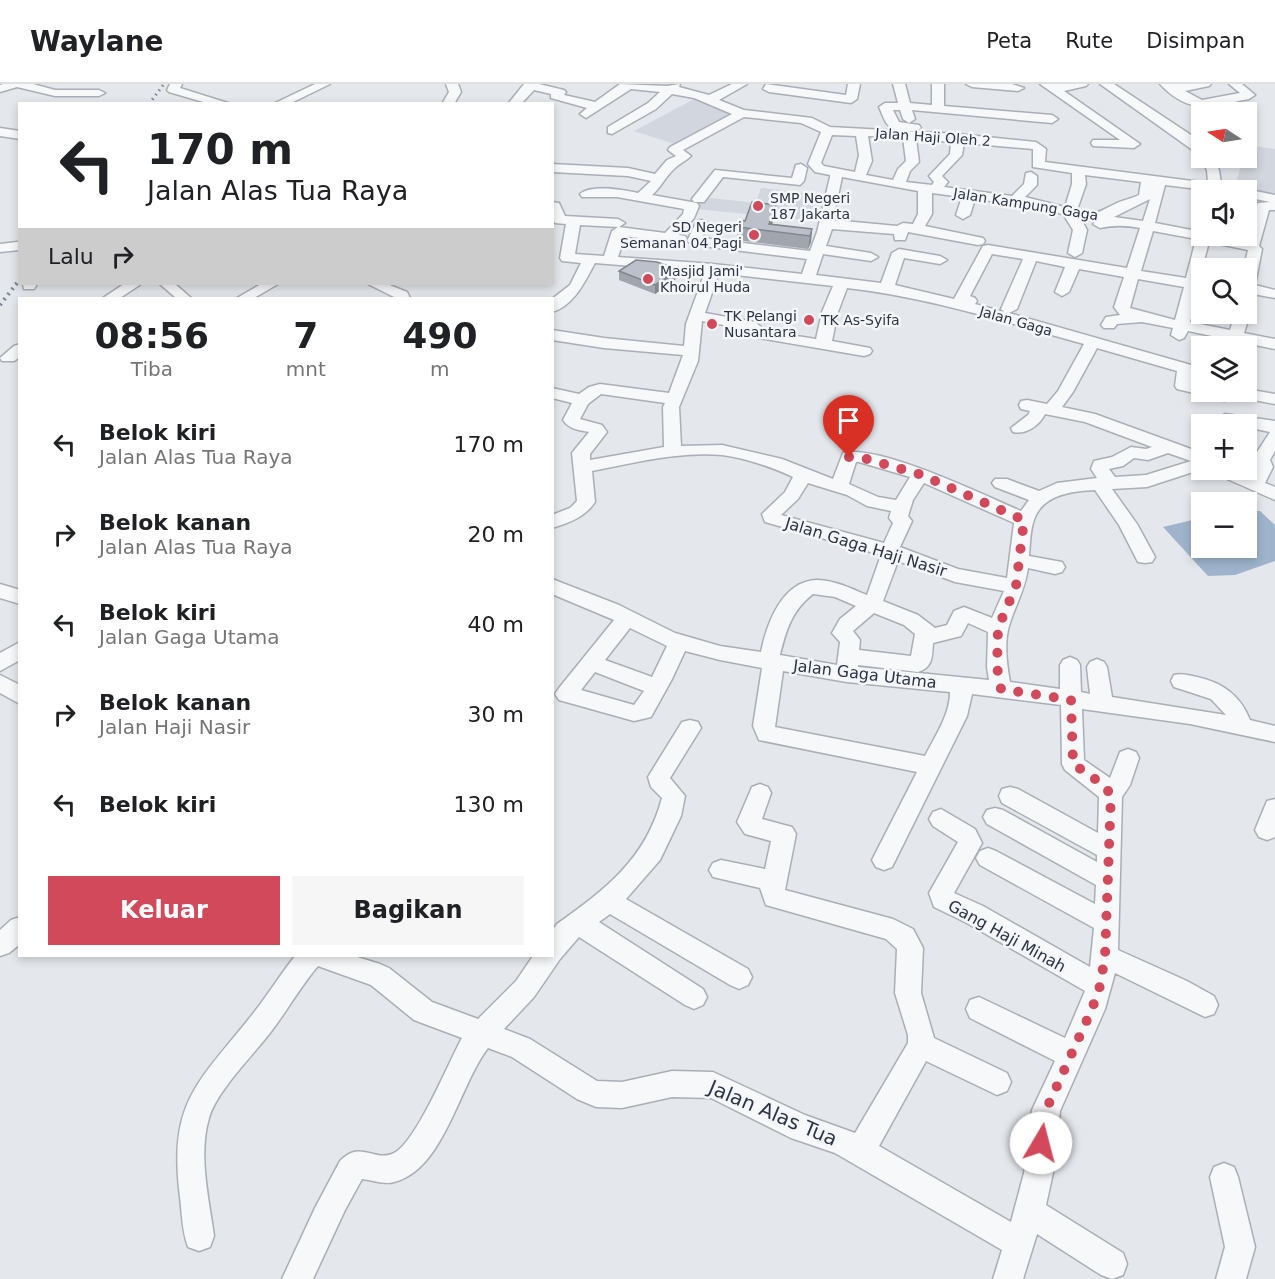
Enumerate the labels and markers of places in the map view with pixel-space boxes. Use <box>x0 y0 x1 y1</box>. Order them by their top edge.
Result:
place label: SMP Negeri 187 Jakarta <box>770 190 850 222</box>
marker: SMP Negeri 187 Jakarta <box>751 199 765 213</box>
place label: SD Negeri Semanan 04 Pagi <box>620 219 742 251</box>
marker: SD Negeri Semanan 04 Pagi <box>747 228 761 242</box>
place label: Masjid Jami' Khoirul Huda <box>660 263 750 295</box>
marker: Masjid Jami' Khoirul Huda <box>641 272 655 286</box>
place label: TK Pelangi Nusantara <box>723 308 797 340</box>
place label: TK As-Syifa <box>820 312 900 328</box>
marker: TK As-Syifa <box>802 313 816 327</box>
marker: TK Pelangi Nusantara <box>705 317 719 331</box>
pin <box>823 395 874 457</box>

